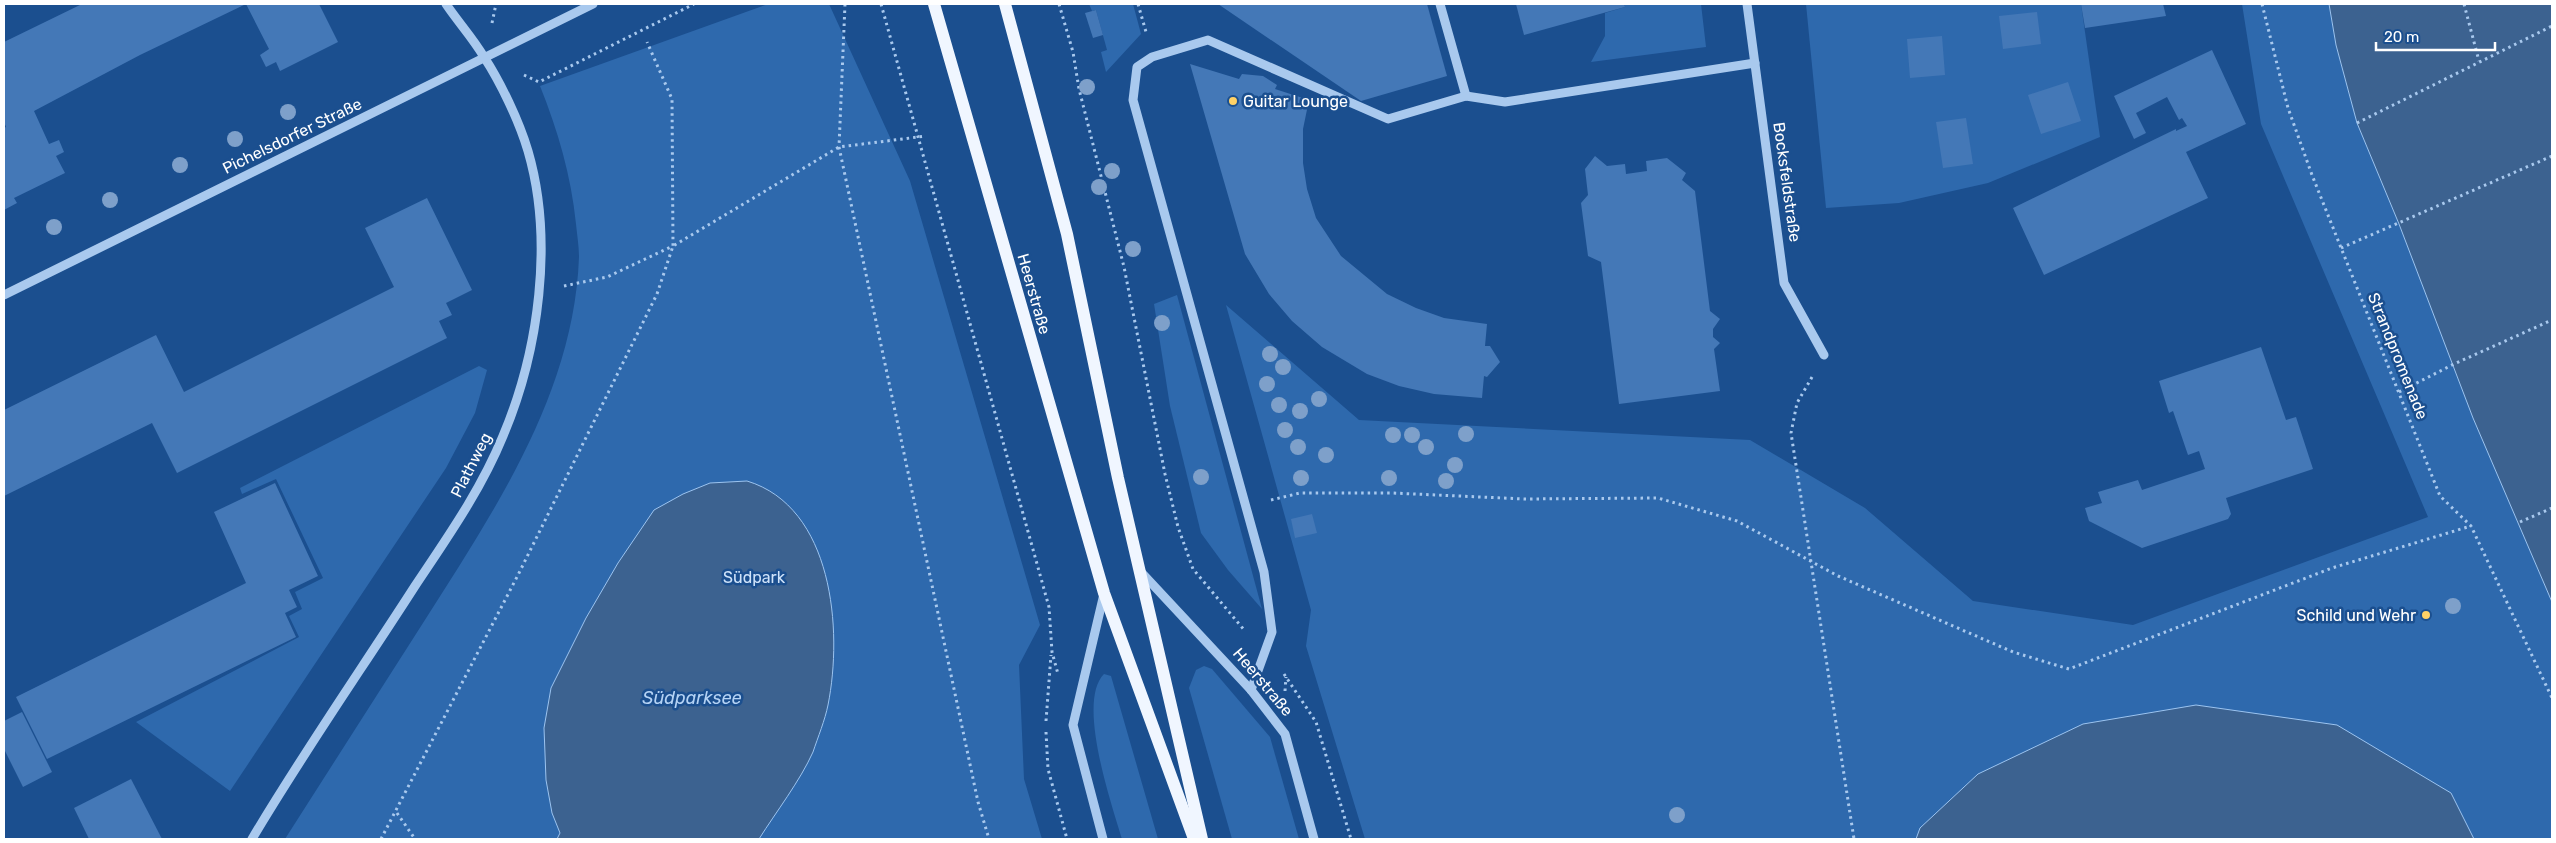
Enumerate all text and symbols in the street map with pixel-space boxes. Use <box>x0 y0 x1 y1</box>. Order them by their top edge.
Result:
scale bar <box>2376 20 2495 52</box>
text: 20 m <box>2384 28 2419 46</box>
place label: Guitar Lounge <box>1243 92 1348 111</box>
street label: Pichelsdorfer Straße <box>219 94 365 178</box>
marker: Guitar Lounge <box>1227 95 1239 107</box>
street label: Bocksfeldstraße <box>1769 121 1805 243</box>
street label: Heerstraße <box>1013 251 1055 337</box>
street label: Strandpromenade <box>2364 290 2432 422</box>
street label: Plathweg <box>447 430 495 500</box>
park label: Südpark <box>723 568 786 587</box>
place label: Schild und Wehr <box>2296 606 2416 625</box>
marker: Schild und Wehr <box>2420 609 2432 621</box>
street label: Heerstraße <box>1229 644 1297 720</box>
water label: Südparksee <box>642 687 742 709</box>

